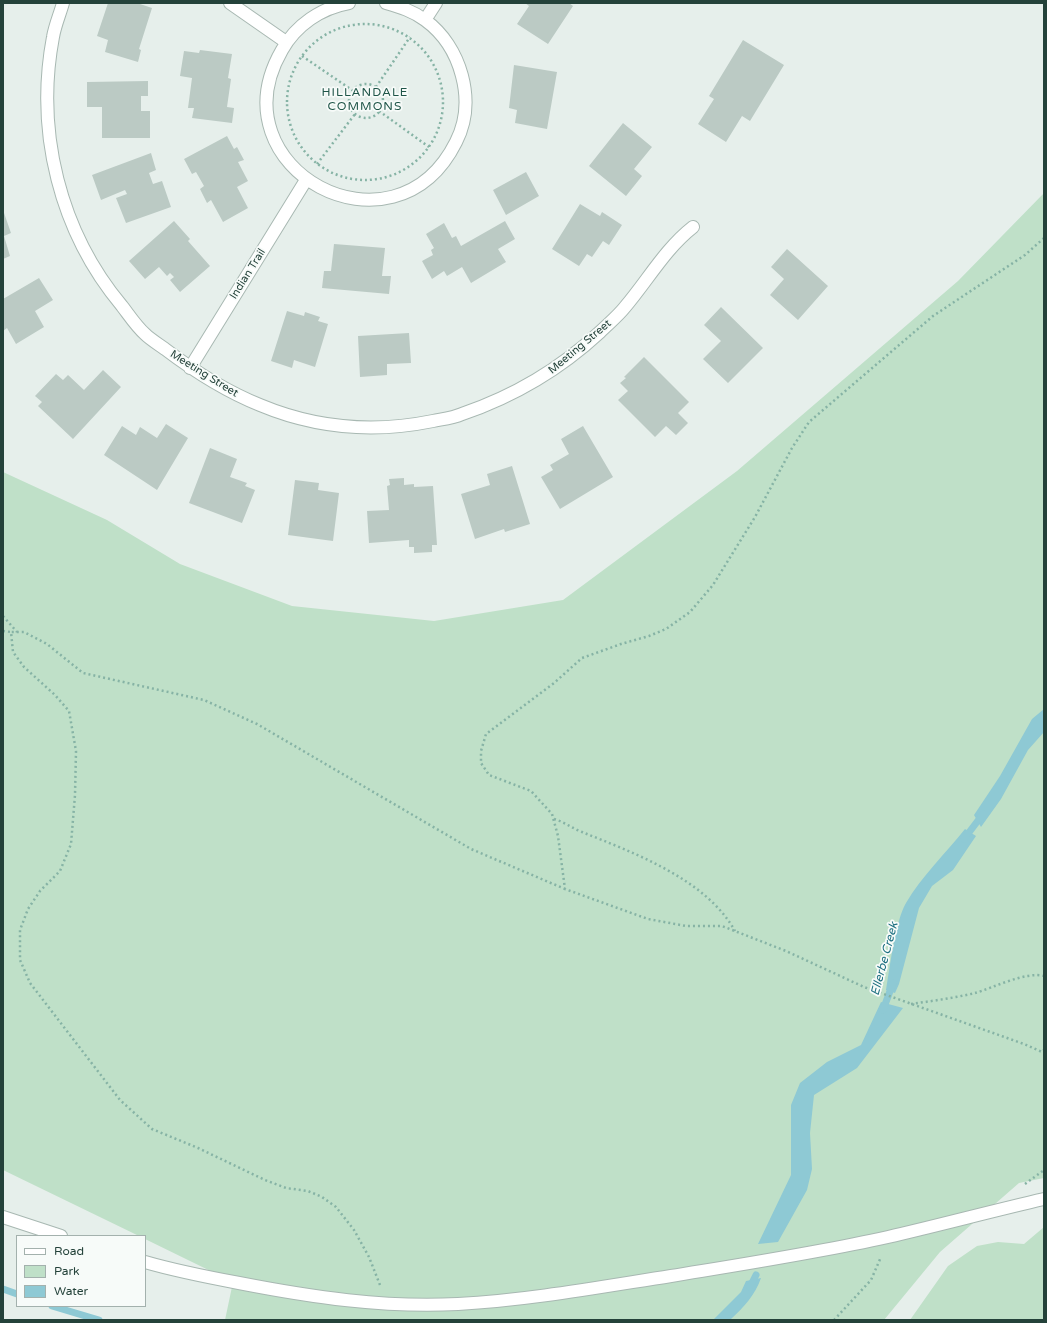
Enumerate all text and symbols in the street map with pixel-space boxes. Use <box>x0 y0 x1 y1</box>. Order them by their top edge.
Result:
district label: HILLANDALE COMMONS <box>321 86 409 114</box>
street label: Indian Trail <box>227 246 269 302</box>
street label: Meeting Street <box>546 317 614 377</box>
street label: Meeting Street <box>168 348 240 400</box>
water label: Ellerbe Creek <box>868 921 902 997</box>
legend <box>16 1235 146 1307</box>
text: Road <box>54 1244 84 1258</box>
text: Park <box>54 1264 80 1278</box>
text: Water <box>54 1284 88 1298</box>

